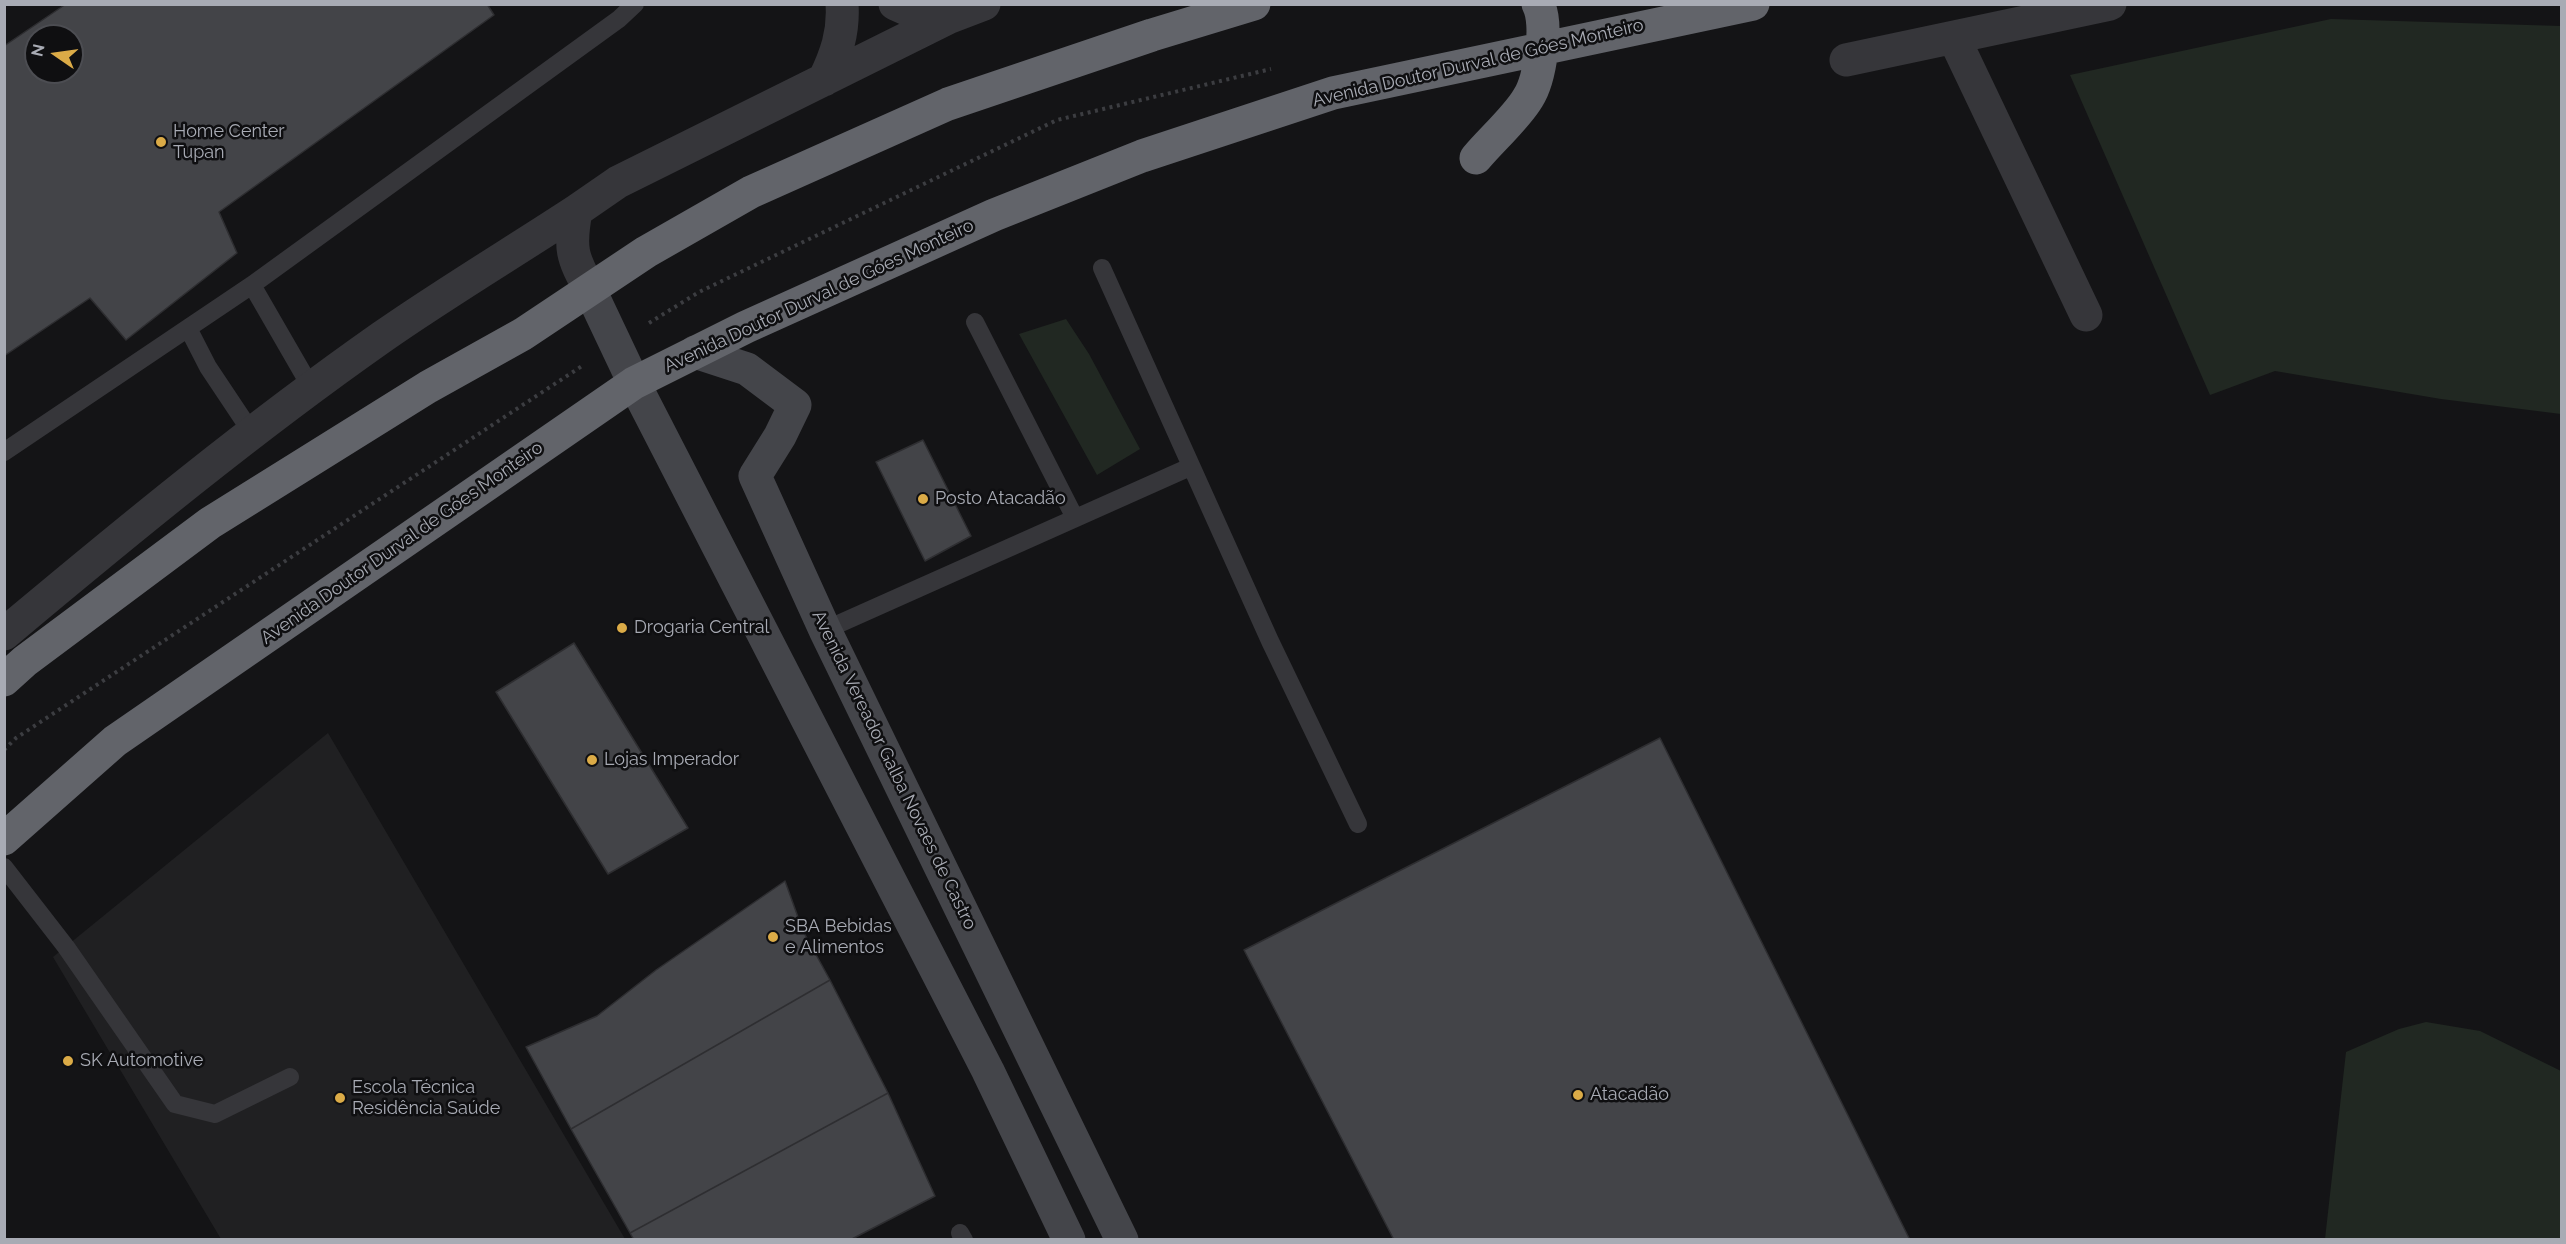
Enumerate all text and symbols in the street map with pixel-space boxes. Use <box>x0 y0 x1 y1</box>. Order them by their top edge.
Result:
street label: Avenida Doutor Durval de Góes Monteiro <box>1310 14 1646 112</box>
north arrow <box>24 24 84 84</box>
text: N <box>27 42 49 58</box>
place label: Home Center Tupan <box>173 121 285 164</box>
marker: Home Center Tupan <box>154 135 168 149</box>
street label: Avenida Doutor Durval de Góes Monteiro <box>661 214 977 378</box>
street label: Avenida Doutor Durval de Góes Monteiro <box>257 437 547 649</box>
place label: Posto Atacadão <box>935 488 1066 510</box>
marker: Posto Atacadão <box>916 492 930 506</box>
street label: Avenida Vereador Galba Novaes de Castro <box>807 607 981 933</box>
place label: Drogaria Central <box>634 617 770 639</box>
marker: Drogaria Central <box>615 621 629 635</box>
place label: Lojas Imperador <box>604 749 739 771</box>
marker: Lojas Imperador <box>585 753 599 767</box>
place label: SBA Bebidas e Alimentos <box>785 916 892 958</box>
marker: SBA Bebidas e Alimentos <box>766 930 780 944</box>
place label: SK Automotive <box>80 1050 203 1072</box>
marker: SK Automotive <box>61 1054 75 1068</box>
place label: Escola Técnica Residência Saúde <box>352 1077 500 1120</box>
place label: Atacadão <box>1590 1084 1669 1106</box>
marker: Atacadão <box>1571 1088 1585 1102</box>
marker: Escola Técnica Residência Saúde <box>333 1091 347 1105</box>

